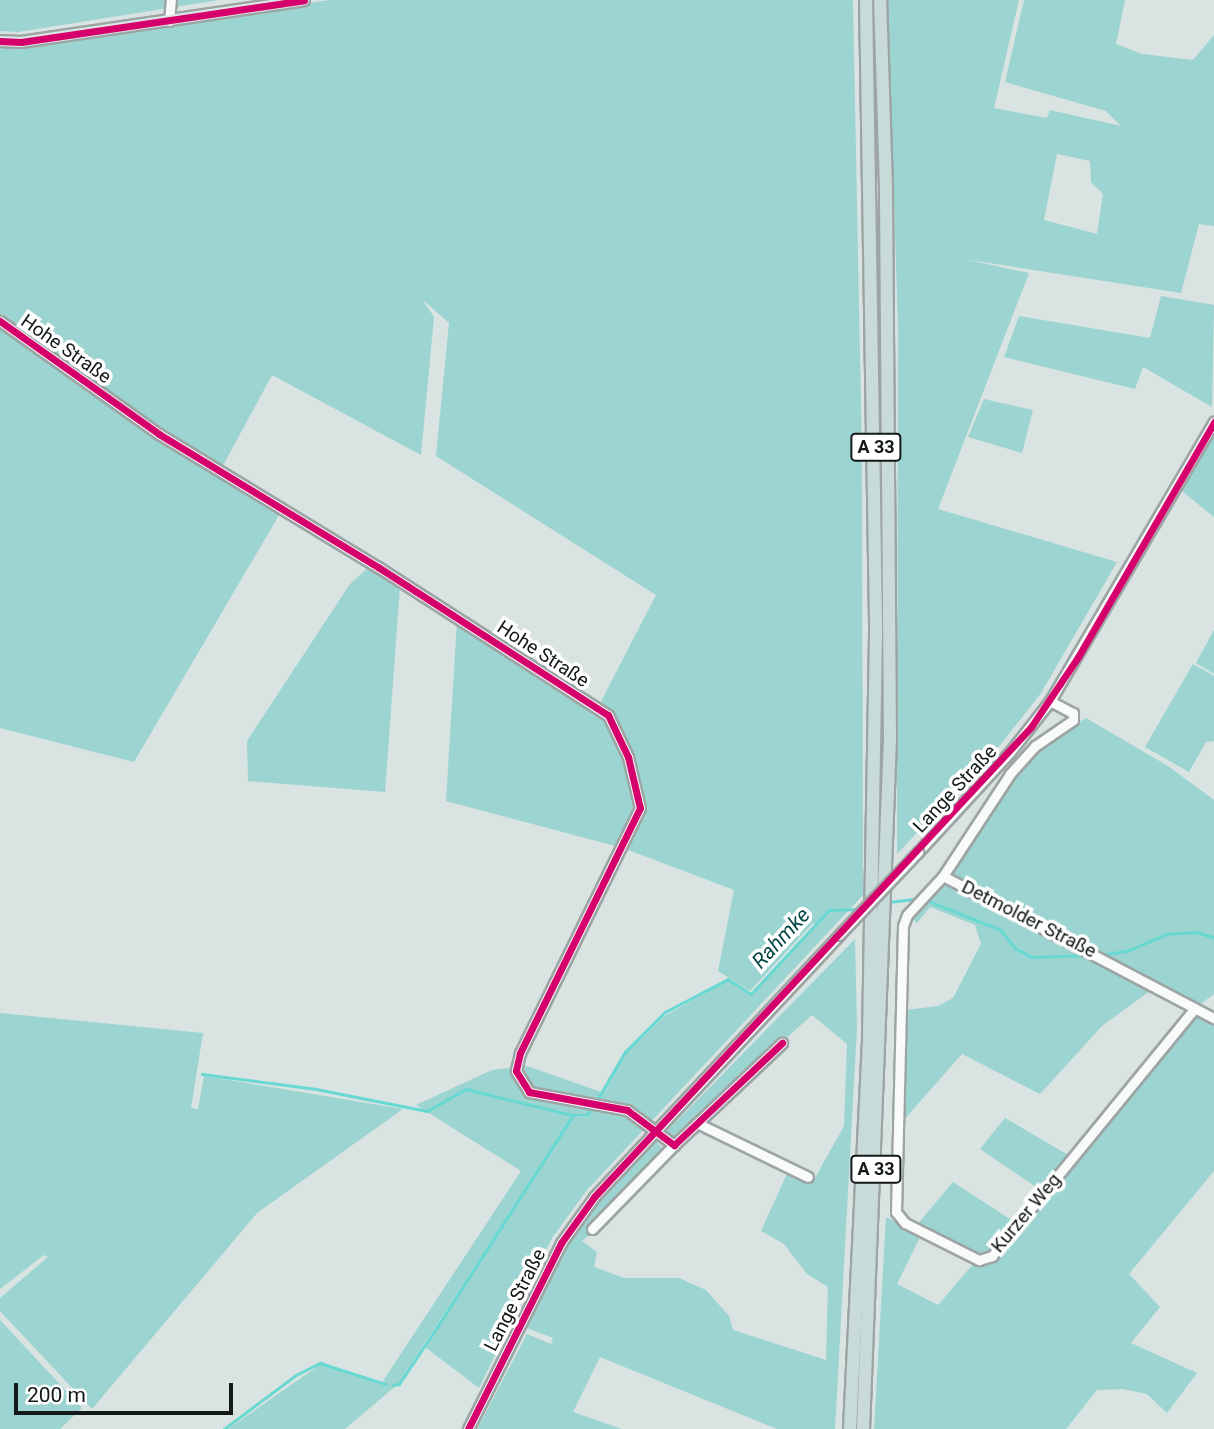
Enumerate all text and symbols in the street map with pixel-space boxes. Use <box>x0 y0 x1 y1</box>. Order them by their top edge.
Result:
street label: Hohe Straße <box>16 310 116 388</box>
road number: A 33 <box>850 432 902 462</box>
street label: Hohe Straße <box>493 616 593 692</box>
street label: Lange Straße <box>909 740 1001 838</box>
street label: Detmolder Straße <box>958 875 1100 963</box>
water label: Rahmke <box>747 902 815 974</box>
road number: A 33 <box>850 1154 902 1184</box>
street label: Kurzer Weg <box>986 1169 1066 1257</box>
street label: Lange Straße <box>479 1245 551 1355</box>
scale bar <box>18 1370 236 1414</box>
text: 200 m <box>27 1383 86 1407</box>

